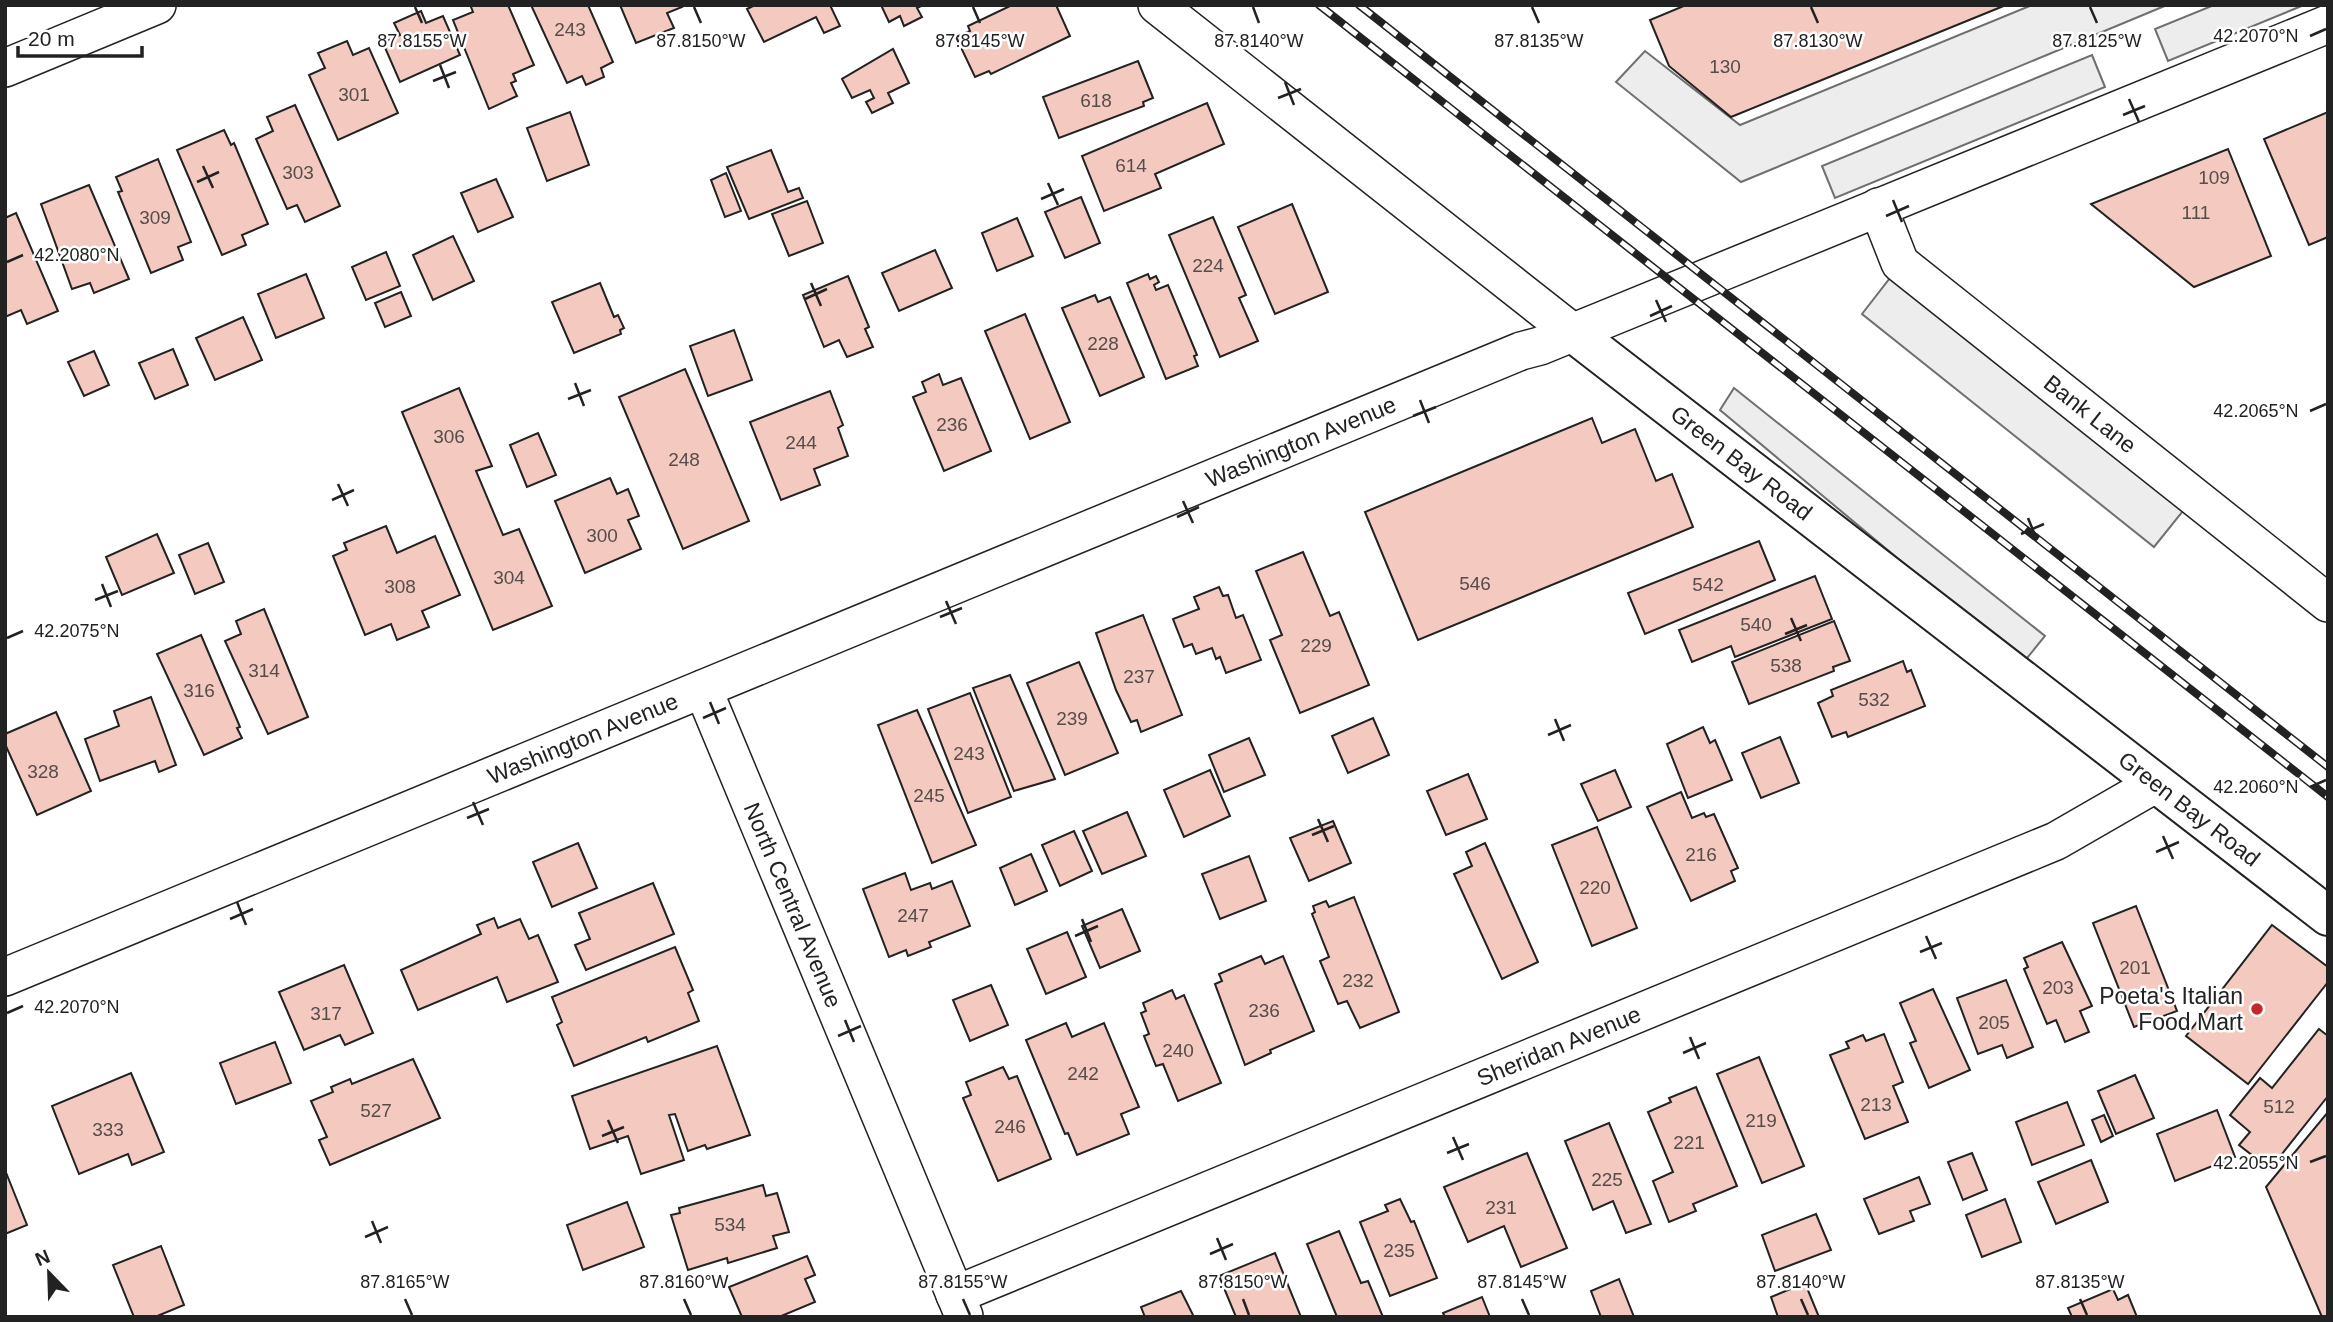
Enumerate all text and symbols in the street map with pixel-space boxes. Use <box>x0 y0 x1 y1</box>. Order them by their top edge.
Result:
scale bar <box>18 14 142 58</box>
house number: 243 <box>554 19 586 40</box>
text: 42.2070°N <box>2213 26 2299 46</box>
text: 20 m <box>28 27 75 50</box>
text: 87.8155°W <box>377 31 467 51</box>
text: 87.8150°W <box>656 31 746 51</box>
text: 87.8145°W <box>935 31 1025 51</box>
text: 87.8140°W <box>1214 31 1304 51</box>
text: 87.8135°W <box>1494 31 1584 51</box>
text: 87.8130°W <box>1773 31 1863 51</box>
text: 87.8125°W <box>2052 31 2142 51</box>
house number: 130 <box>1709 56 1741 77</box>
house number: 301 <box>338 84 370 105</box>
house number: 618 <box>1080 90 1112 111</box>
house number: 614 <box>1115 155 1147 176</box>
house number: 303 <box>282 162 314 183</box>
house number: 109 <box>2198 167 2230 188</box>
house number: 111 <box>2182 202 2210 223</box>
house number: 309 <box>139 207 171 228</box>
text: 42.2080°N <box>34 245 120 265</box>
house number: 224 <box>1192 255 1224 276</box>
house number: 228 <box>1087 333 1119 354</box>
street label: Bank Lane <box>2039 370 2141 458</box>
street label: Washington Avenue <box>1202 391 1400 493</box>
street label: Green Bay Road <box>1666 400 1817 526</box>
text: 42.2065°N <box>2213 401 2299 421</box>
house number: 236 <box>936 414 968 435</box>
house number: 306 <box>433 426 465 447</box>
house number: 244 <box>785 432 817 453</box>
house number: 248 <box>668 449 700 470</box>
house number: 300 <box>586 525 618 546</box>
house number: 304 <box>493 567 525 588</box>
house number: 546 <box>1459 573 1491 594</box>
house number: 542 <box>1692 574 1724 595</box>
house number: 308 <box>384 576 416 597</box>
house number: 540 <box>1740 614 1772 635</box>
text: 42.2075°N <box>34 621 120 641</box>
house number: 229 <box>1300 635 1332 656</box>
house number: 538 <box>1770 655 1802 676</box>
house number: 314 <box>248 660 280 681</box>
house number: 237 <box>1123 666 1155 687</box>
house number: 316 <box>183 680 215 701</box>
street label: Washington Avenue <box>484 688 682 789</box>
house number: 532 <box>1858 689 1890 710</box>
house number: 239 <box>1056 708 1088 729</box>
house number: 243 <box>953 743 985 764</box>
street label: Green Bay Road <box>2114 746 2265 872</box>
house number: 328 <box>27 761 59 782</box>
text: 42.2060°N <box>2213 777 2299 797</box>
house number: 245 <box>913 785 945 806</box>
street label: North Central Avenue <box>739 799 847 1011</box>
house number: 216 <box>1685 844 1717 865</box>
house number: 220 <box>1579 877 1611 898</box>
house number: 247 <box>897 905 929 926</box>
house number: 201 <box>2119 957 2151 978</box>
house number: 232 <box>1342 970 1374 991</box>
house number: 203 <box>2042 977 2074 998</box>
place label: Poeta's Italian Food Mart <box>2099 983 2244 1035</box>
text: 42.2070°N <box>34 997 120 1017</box>
house number: 236 <box>1248 1000 1280 1021</box>
street label: Sheridan Avenue <box>1473 1001 1644 1091</box>
marker: Poeta's Italian Food Mart <box>2249 1001 2265 1017</box>
house number: 317 <box>310 1003 342 1024</box>
house number: 205 <box>1978 1012 2010 1033</box>
house number: 240 <box>1162 1040 1194 1061</box>
house number: 242 <box>1067 1063 1099 1084</box>
house number: 213 <box>1860 1094 1892 1115</box>
house number: 512 <box>2263 1096 2295 1117</box>
house number: 527 <box>360 1100 392 1121</box>
house number: 219 <box>1745 1110 1777 1131</box>
house number: 246 <box>994 1116 1026 1137</box>
house number: 333 <box>92 1119 124 1140</box>
house number: 221 <box>1673 1132 1705 1153</box>
text: 42.2055°N <box>2213 1153 2299 1173</box>
house number: 225 <box>1591 1169 1623 1190</box>
house number: 231 <box>1485 1197 1517 1218</box>
house number: 534 <box>714 1214 746 1235</box>
north arrow <box>14 1238 84 1308</box>
house number: 235 <box>1383 1240 1415 1261</box>
text: N <box>32 1245 53 1270</box>
text: 87.8165°W <box>360 1272 450 1292</box>
text: 87.8160°W <box>639 1272 729 1292</box>
text: 87.8155°W <box>918 1272 1008 1292</box>
text: 87.8150°W <box>1198 1272 1288 1292</box>
text: 87.8145°W <box>1477 1272 1567 1292</box>
text: 87.8140°W <box>1756 1272 1846 1292</box>
text: 87.8135°W <box>2035 1272 2125 1292</box>

